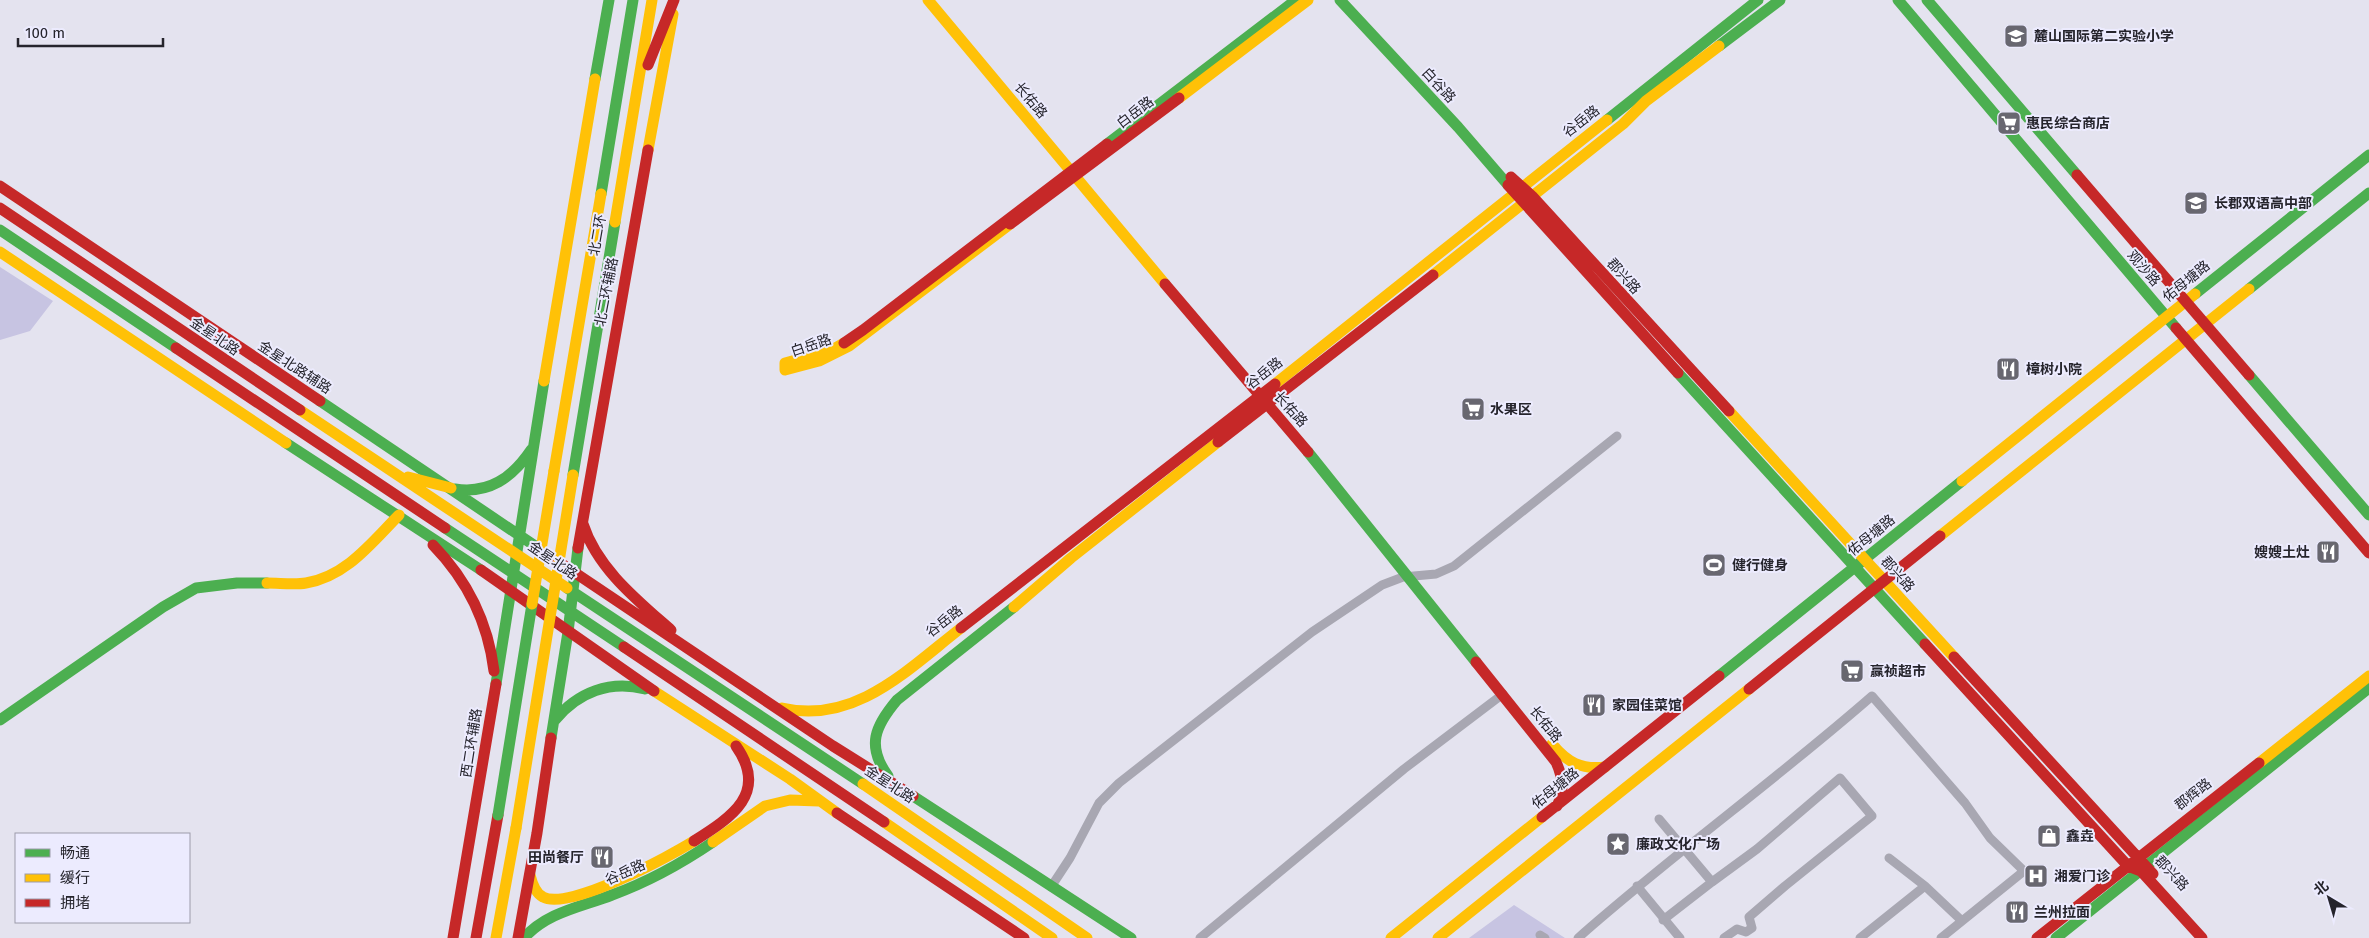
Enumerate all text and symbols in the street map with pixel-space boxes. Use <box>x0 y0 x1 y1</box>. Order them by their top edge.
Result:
scale bar <box>18 15 162 47</box>
school or university icon: 麓山国际第二实验小学 <box>2003 23 2029 49</box>
text: 100 m <box>25 24 65 42</box>
place label: 麓山国际第二实验小学 <box>2034 28 2174 45</box>
street label: 白谷路 <box>1418 64 1459 106</box>
street label: 长佑路 <box>1011 79 1051 122</box>
street label: 白岳路 <box>1113 93 1157 132</box>
street label: 谷岳路 <box>1560 102 1603 141</box>
supermarket icon: 惠民综合商店 <box>1996 110 2022 136</box>
place label: 惠民综合商店 <box>2026 115 2110 132</box>
school or university icon: 长郡双语高中部 <box>2183 190 2209 216</box>
place label: 长郡双语高中部 <box>2214 195 2312 212</box>
street label: 北二环 <box>585 213 610 257</box>
street label: 观沙路 <box>2123 247 2164 290</box>
street label: 郡兴路 <box>1603 255 1644 298</box>
street label: 北二环辅路 <box>591 256 622 328</box>
street label: 佑母塘路 <box>2159 257 2213 306</box>
street label: 金星北路 <box>187 314 243 359</box>
street label: 白岳路 <box>789 331 834 360</box>
street label: 金星北路辅路 <box>255 337 335 397</box>
street label: 谷岳路 <box>1243 354 1286 393</box>
restaurant icon: 樟树小院 <box>1995 356 2021 382</box>
place label: 樟树小院 <box>2026 361 2082 378</box>
street label: 长佑路 <box>1270 388 1311 431</box>
supermarket icon: 水果区 <box>1460 396 1486 422</box>
place label: 水果区 <box>1490 401 1532 418</box>
street label: 佑母塘路 <box>1844 511 1898 560</box>
street label: 金星北路 <box>525 538 581 583</box>
restaurant icon: 嫂嫂土灶 <box>2315 539 2341 565</box>
place label: 嫂嫂土灶 <box>2254 544 2310 561</box>
sports icon: 健行健身 <box>1701 552 1727 578</box>
street label: 郡兴路 <box>1877 553 1918 596</box>
place label: 健行健身 <box>1732 557 1788 574</box>
street label: 谷岳路 <box>923 602 966 641</box>
supermarket icon: 赢祯超市 <box>1839 658 1865 684</box>
place label: 赢祯超市 <box>1870 663 1926 680</box>
restaurant icon: 家园佳菜馆 <box>1581 692 1607 718</box>
place label: 家园佳菜馆 <box>1612 697 1682 714</box>
street label: 长佑路 <box>1526 703 1565 746</box>
street label: 西二环辅路 <box>458 707 485 779</box>
street label: 金星北路 <box>862 762 918 807</box>
street label: 佑母塘路 <box>1528 764 1582 813</box>
street label: 郡辉路 <box>2172 775 2215 814</box>
shop icon: 鑫垚 <box>2036 823 2062 849</box>
place label: 鑫垚 <box>2066 828 2094 845</box>
place icon: 廉政文化广场 <box>1605 831 1631 857</box>
legend <box>15 833 190 923</box>
place label: 廉政文化广场 <box>1636 836 1720 853</box>
text: 畅通 <box>60 844 90 862</box>
restaurant icon: 田尚餐厅 <box>589 844 615 870</box>
place label: 田尚餐厅 <box>528 849 584 866</box>
street label: 郡兴路 <box>2151 852 2192 894</box>
street label: 谷岳路 <box>603 856 648 889</box>
hospital icon: 湘爱门诊 <box>2023 863 2049 889</box>
place label: 湘爱门诊 <box>2054 868 2111 885</box>
text: 缓行 <box>60 869 90 887</box>
north arrow <box>2304 873 2354 923</box>
text: 北 <box>2311 877 2332 899</box>
text: 拥堵 <box>60 894 90 912</box>
restaurant icon: 兰州拉面 <box>2004 899 2030 925</box>
place label: 兰州拉面 <box>2034 904 2090 921</box>

